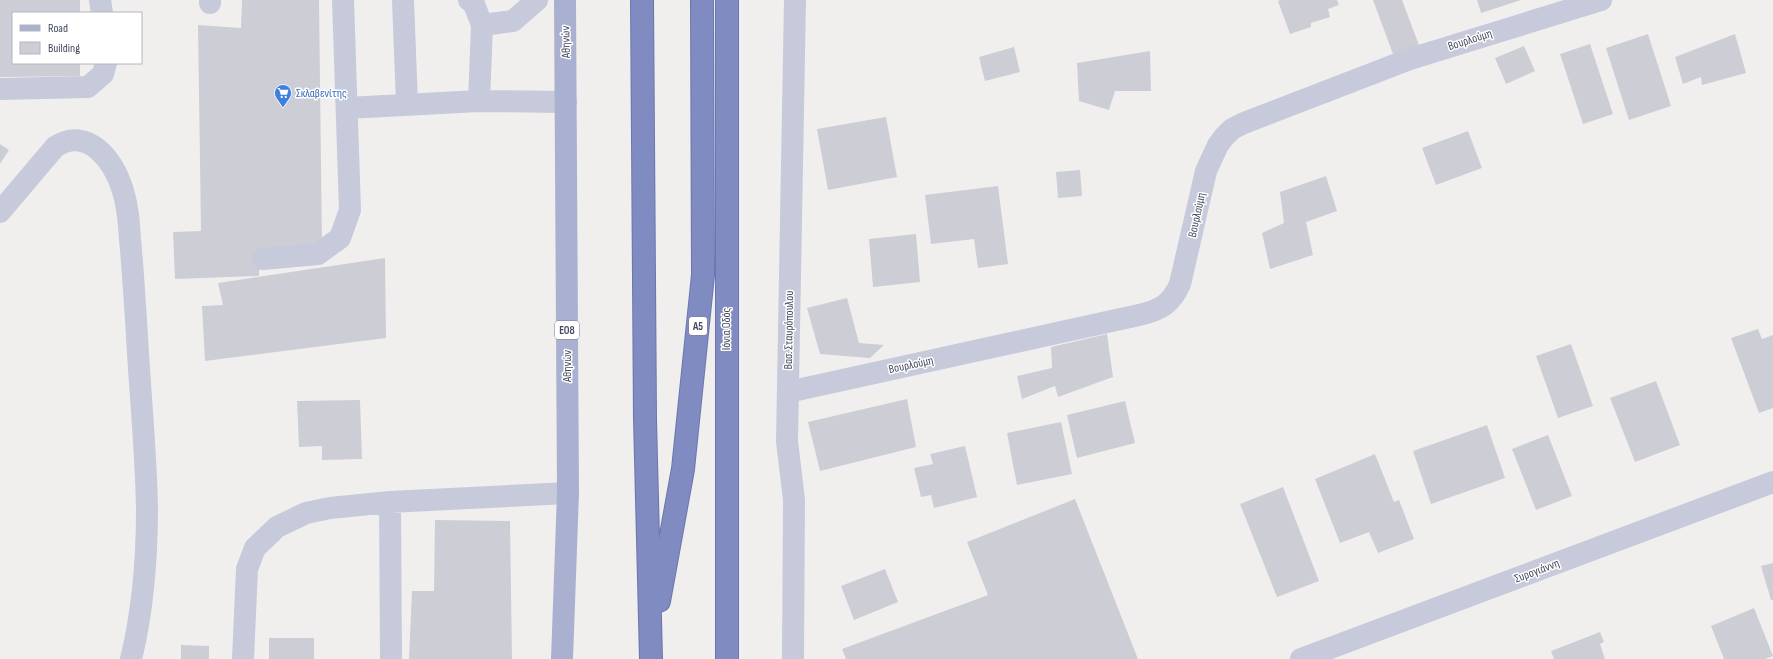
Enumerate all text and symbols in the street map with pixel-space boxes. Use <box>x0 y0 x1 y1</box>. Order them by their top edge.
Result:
legend <box>12 12 142 64</box>
text: Road <box>48 21 68 36</box>
street label: Αθηνών <box>558 26 574 59</box>
street label: Βουρλούμη <box>1446 26 1494 54</box>
text: Building <box>48 41 80 56</box>
supermarket icon: Σκλαβενίτης <box>273 83 293 108</box>
place label: Σκλαβενίτης <box>296 86 347 101</box>
street label: Βουρλούμη <box>1185 191 1209 239</box>
street label: Βασ. Σταυρόπουλου <box>781 291 797 369</box>
street label: Ιόνια Οδός <box>719 308 734 350</box>
road number: Α5 <box>689 317 707 335</box>
road number: ΕΟ8 <box>555 321 579 339</box>
street label: Αθηνών <box>560 350 575 383</box>
street label: Βουρλούμη <box>887 353 935 377</box>
street label: Συρογιάννη <box>1512 556 1562 586</box>

